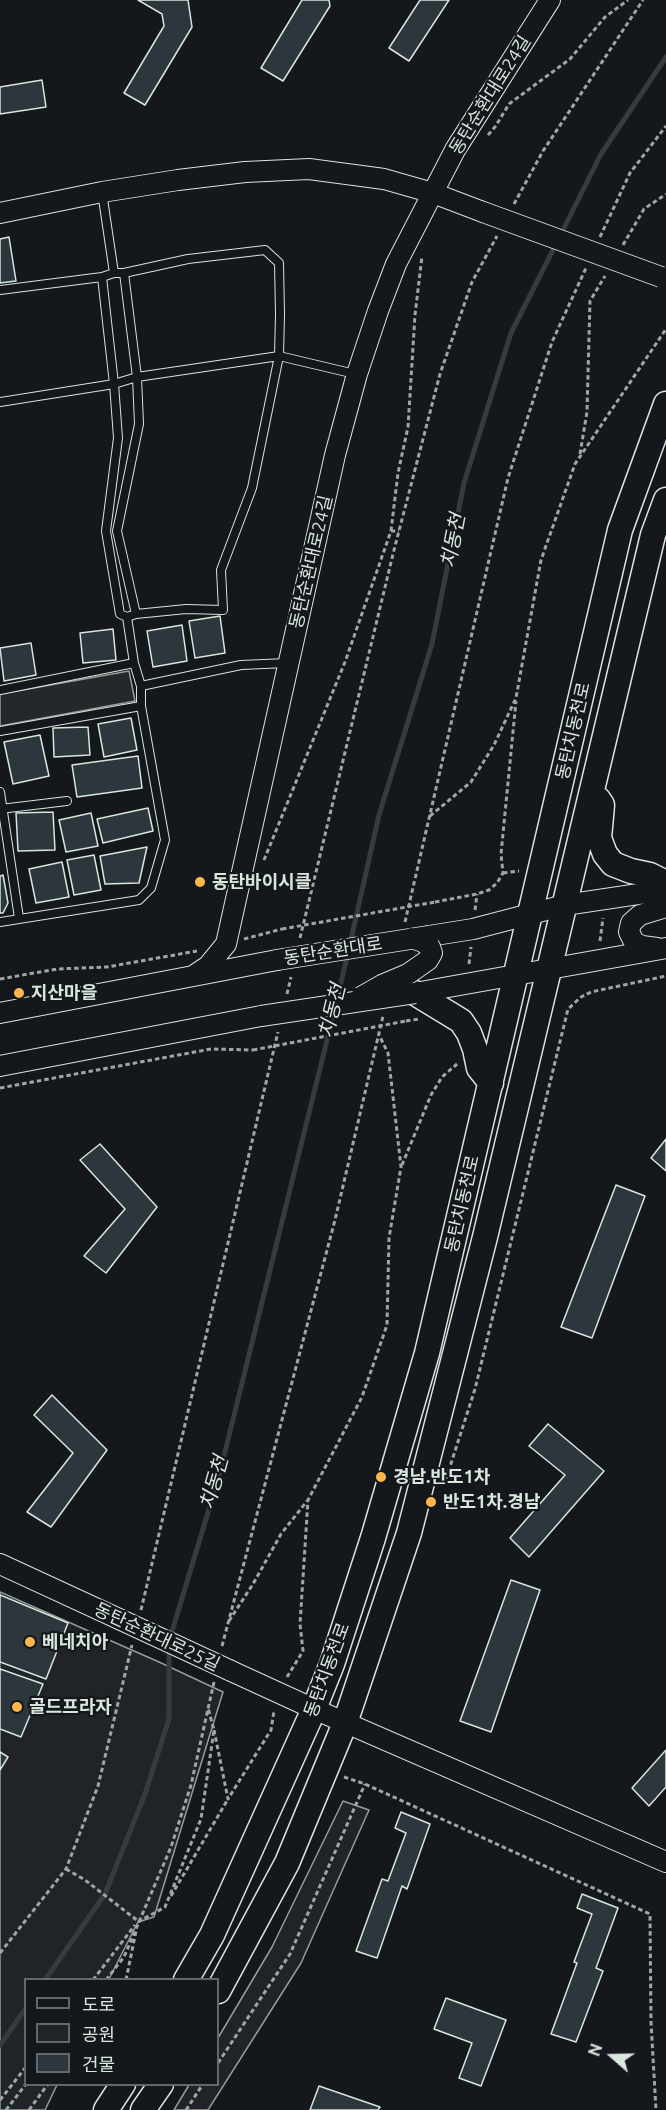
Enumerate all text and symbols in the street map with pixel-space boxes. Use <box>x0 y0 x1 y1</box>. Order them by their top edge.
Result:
street label: 동탄순환대로24길 <box>445 32 535 158</box>
street label: 동탄순환대로24길 <box>285 493 337 631</box>
water label: 치동천 <box>436 512 470 570</box>
street label: 동탄치동천로 <box>551 680 595 782</box>
place label: 동탄바이시클 <box>212 871 311 893</box>
marker: 동탄바이시클 <box>193 875 207 889</box>
street label: 동탄순환대로 <box>282 933 384 969</box>
water label: 치동천 <box>314 981 350 1041</box>
place label: 지산마을 <box>31 982 97 1004</box>
marker: 지산마을 <box>12 986 26 1000</box>
street label: 동탄치동천로 <box>440 1153 484 1255</box>
water label: 치동천 <box>195 1453 233 1513</box>
place label: 경남.반도1차 <box>393 1466 490 1488</box>
marker: 경남.반도1차 <box>374 1470 388 1484</box>
place label: 반도1차.경남 <box>443 1491 540 1513</box>
marker: 반도1차.경남 <box>424 1495 438 1509</box>
street label: 동탄순환대로25길 <box>91 1598 223 1676</box>
street label: 동탄치동천로 <box>300 1620 354 1720</box>
place label: 베네치아 <box>42 1631 108 1653</box>
marker: 베네치아 <box>23 1635 37 1649</box>
place label: 골드프라자 <box>29 1696 112 1718</box>
marker: 골드프라자 <box>10 1700 24 1714</box>
legend <box>24 1978 219 2086</box>
text: 도로 <box>82 1994 115 2014</box>
text: 공원 <box>82 2024 115 2044</box>
north arrow <box>582 2026 642 2086</box>
text: N <box>585 2041 606 2059</box>
text: 건물 <box>82 2054 115 2074</box>

